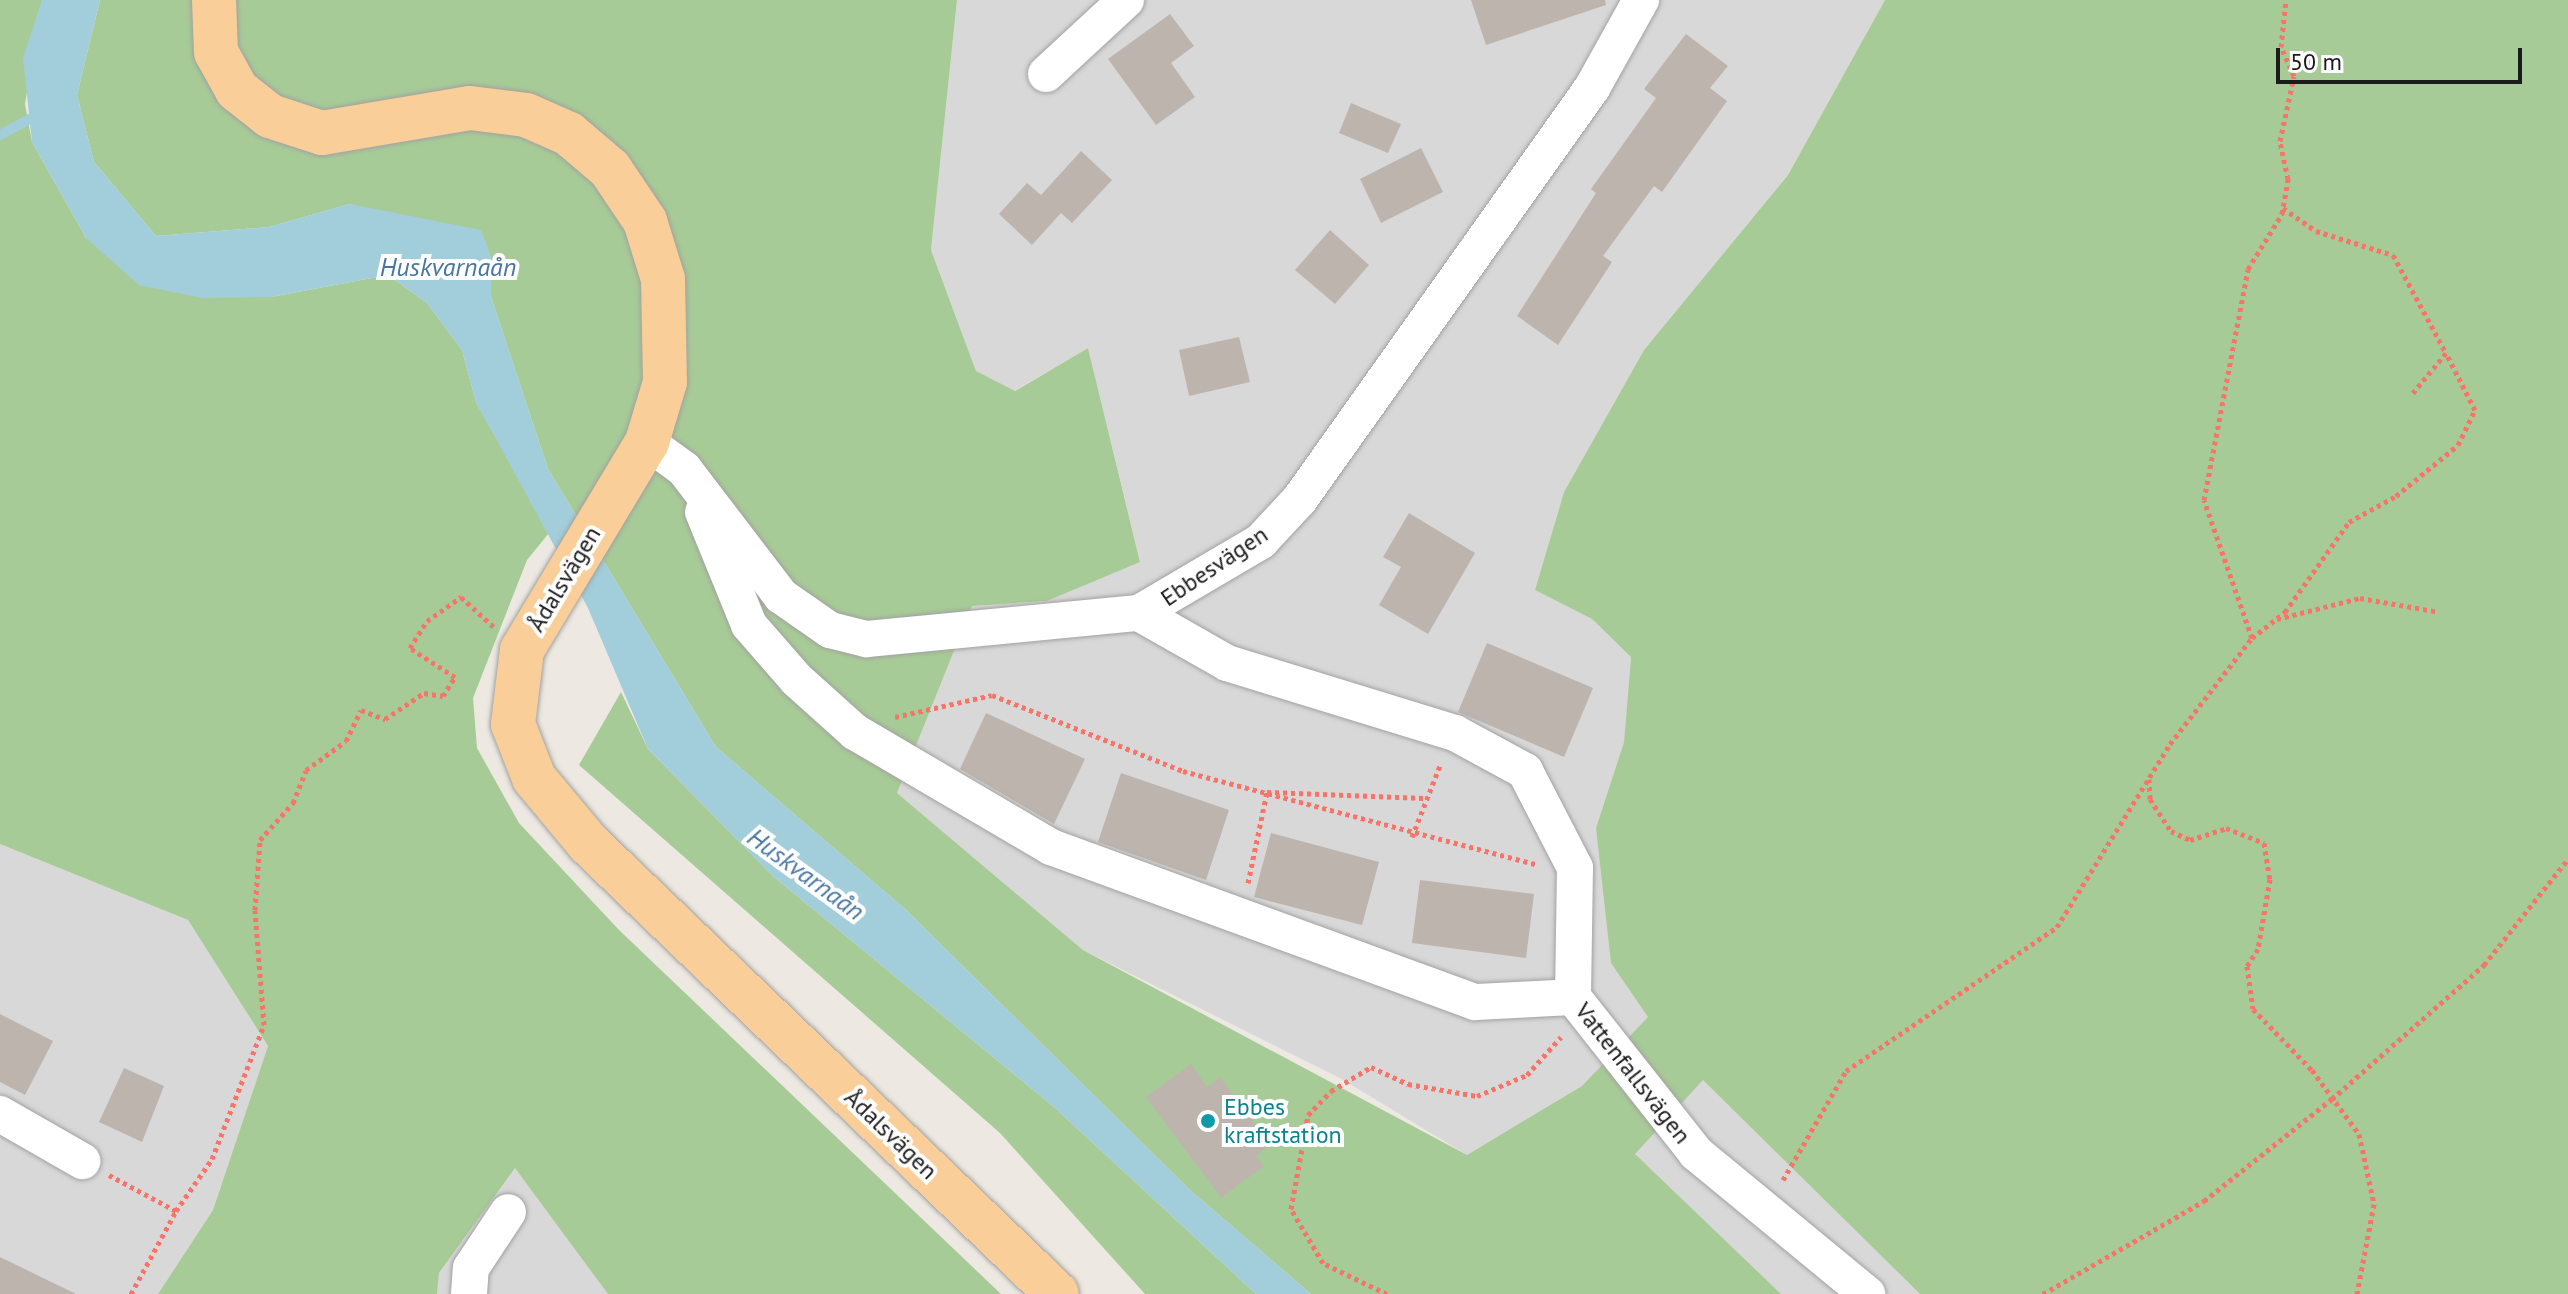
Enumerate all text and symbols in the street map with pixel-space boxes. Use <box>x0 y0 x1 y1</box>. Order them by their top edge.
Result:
scale bar <box>2280 32 2526 82</box>
text: 50 m <box>2290 46 2342 77</box>
water label: Huskvarnaån <box>380 251 516 283</box>
street label: Ebbesvägen <box>1155 520 1273 612</box>
street label: Ådalsvägen <box>521 521 607 637</box>
water label: Huskvarnaån <box>742 821 870 927</box>
street label: Vattenfallsvägen <box>1569 997 1697 1149</box>
street label: Ådalsvägen <box>839 1083 943 1185</box>
place label: Ebbes kraftstation <box>1224 1093 1342 1149</box>
marker: Ebbes kraftstation <box>1199 1112 1217 1130</box>

